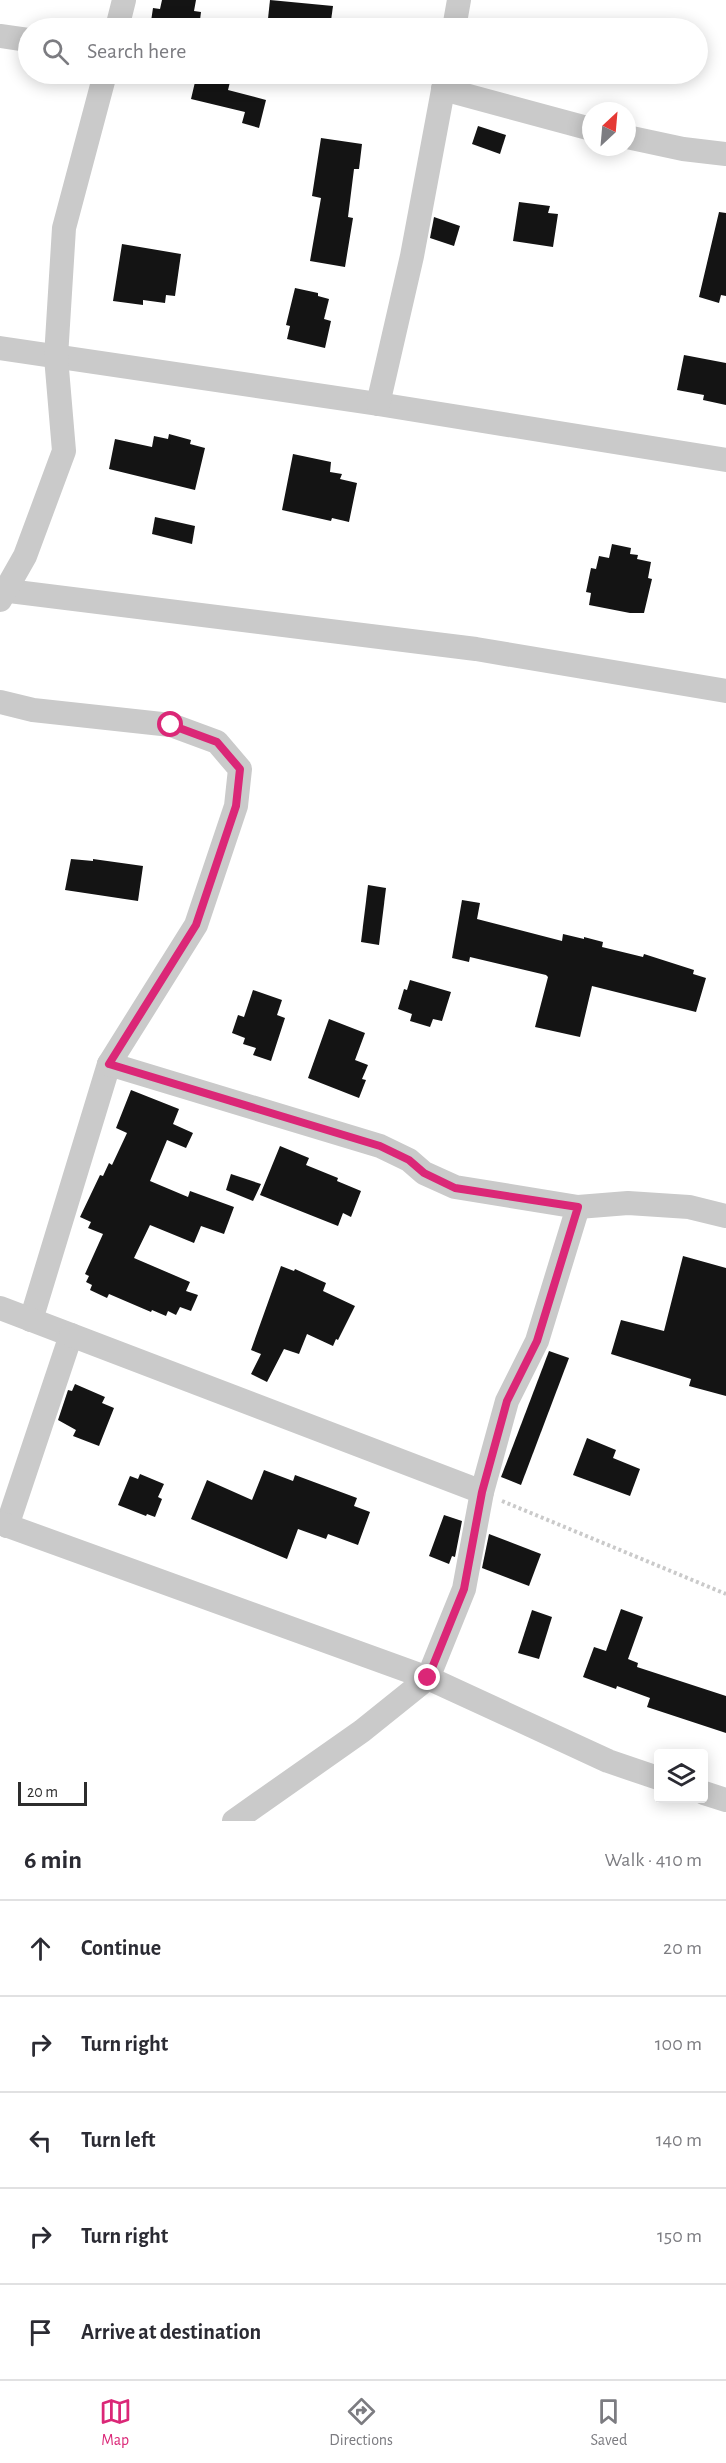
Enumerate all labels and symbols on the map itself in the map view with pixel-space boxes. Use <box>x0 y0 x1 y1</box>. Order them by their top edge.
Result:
north arrow <box>582 102 636 156</box>
route start <box>157 711 183 737</box>
route end <box>414 1664 440 1690</box>
scale bar <box>18 1779 87 1806</box>

